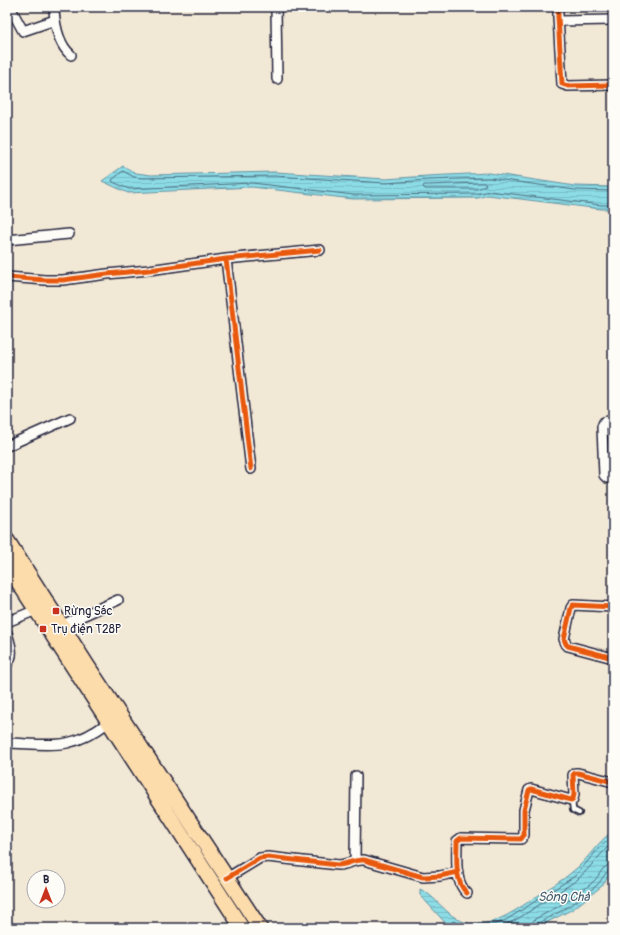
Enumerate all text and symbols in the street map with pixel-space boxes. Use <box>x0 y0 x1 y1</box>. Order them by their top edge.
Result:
place label: Rừng Sác <box>64 604 112 619</box>
marker: Rừng Sác <box>51 606 61 616</box>
place label: Trụ điện T28P <box>51 622 122 637</box>
marker: Trụ điện T28P <box>38 624 48 634</box>
north arrow <box>26 869 66 909</box>
text: B <box>43 873 49 886</box>
water label: Sông Chả <box>538 889 590 905</box>

